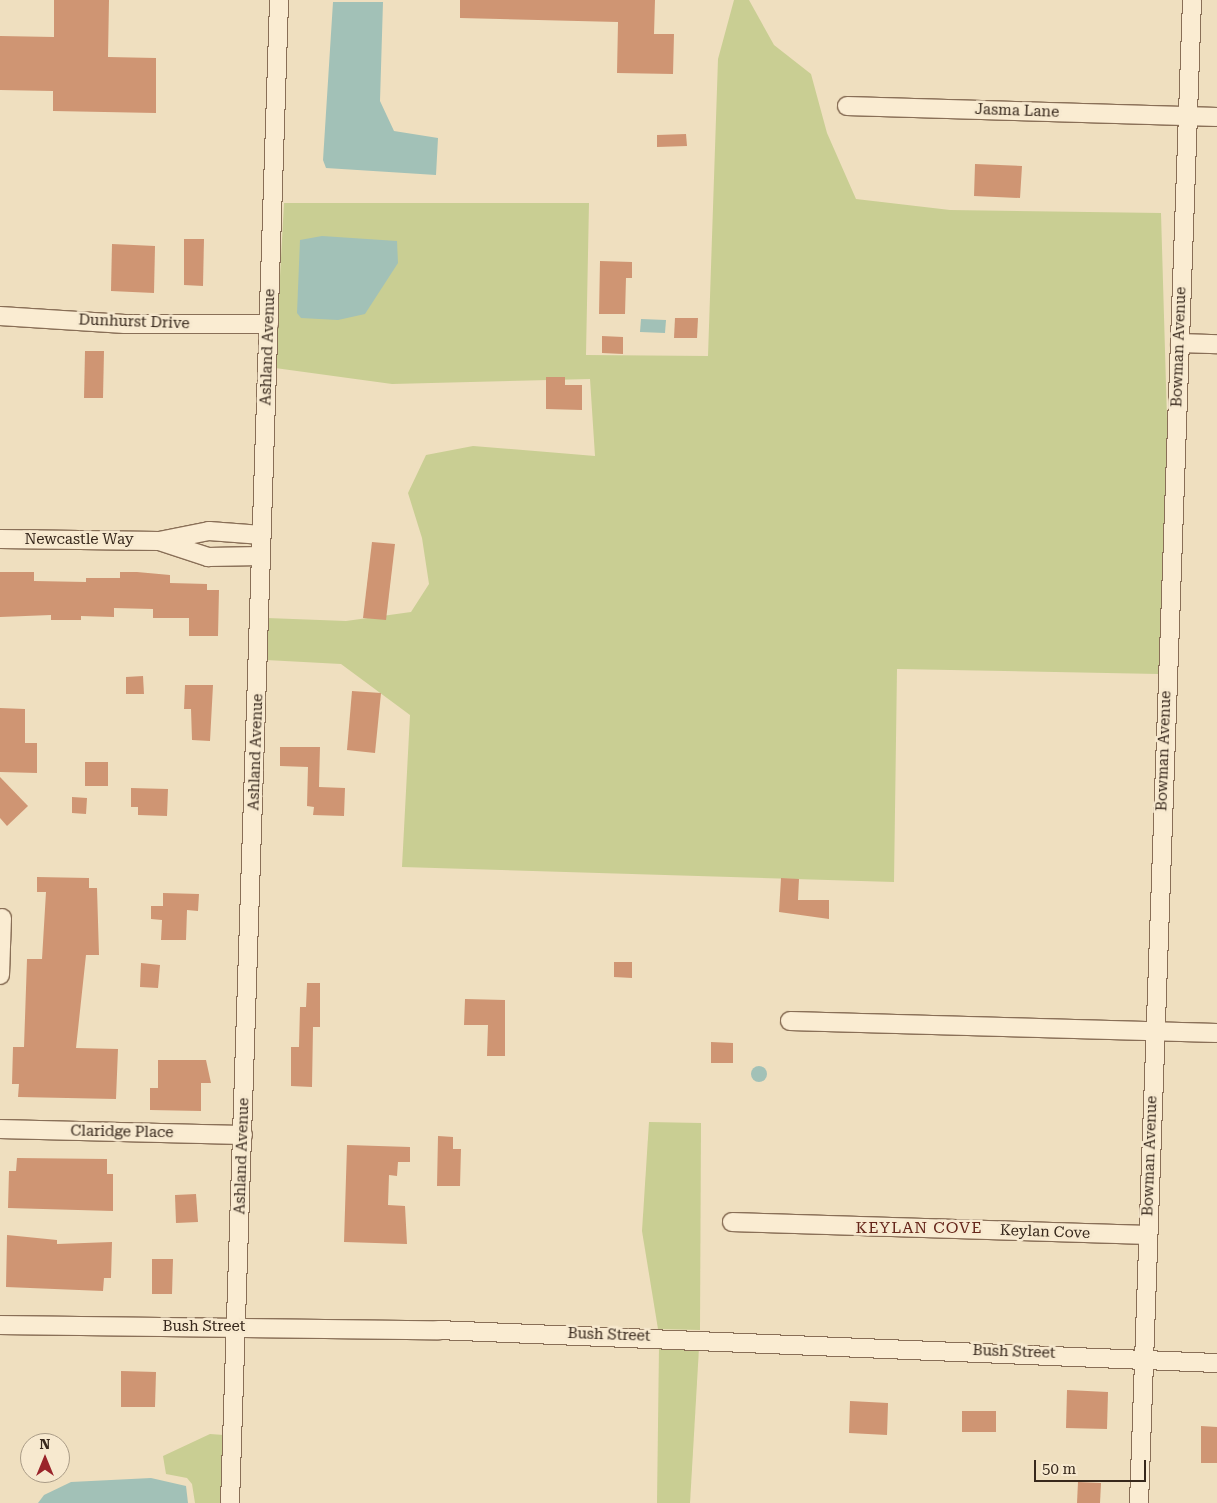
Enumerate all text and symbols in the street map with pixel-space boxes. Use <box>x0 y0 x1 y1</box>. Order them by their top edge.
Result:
street label: Jasma Lane <box>974 101 1060 121</box>
street label: Bowman Avenue <box>1168 286 1190 408</box>
street label: Ashland Avenue <box>257 288 279 406</box>
street label: Dunhurst Drive <box>78 311 190 333</box>
street label: Newcastle Way <box>24 531 134 549</box>
street label: Bowman Avenue <box>1153 690 1175 812</box>
street label: Ashland Avenue <box>245 693 267 811</box>
street label: Bowman Avenue <box>1139 1095 1161 1217</box>
street label: Ashland Avenue <box>231 1097 253 1215</box>
street label: Claridge Place <box>70 1122 174 1142</box>
district label: KEYLAN COVE <box>854 1218 984 1238</box>
street label: Keylan Cove <box>1000 1221 1090 1243</box>
street label: Bush Street <box>163 1318 245 1336</box>
street label: Bush Street <box>567 1325 651 1345</box>
street label: Bush Street <box>972 1342 1056 1362</box>
north arrow <box>20 1433 70 1483</box>
text: N <box>40 1436 50 1452</box>
scale bar <box>1037 1450 1150 1482</box>
text: 50 m <box>1042 1460 1076 1478</box>

